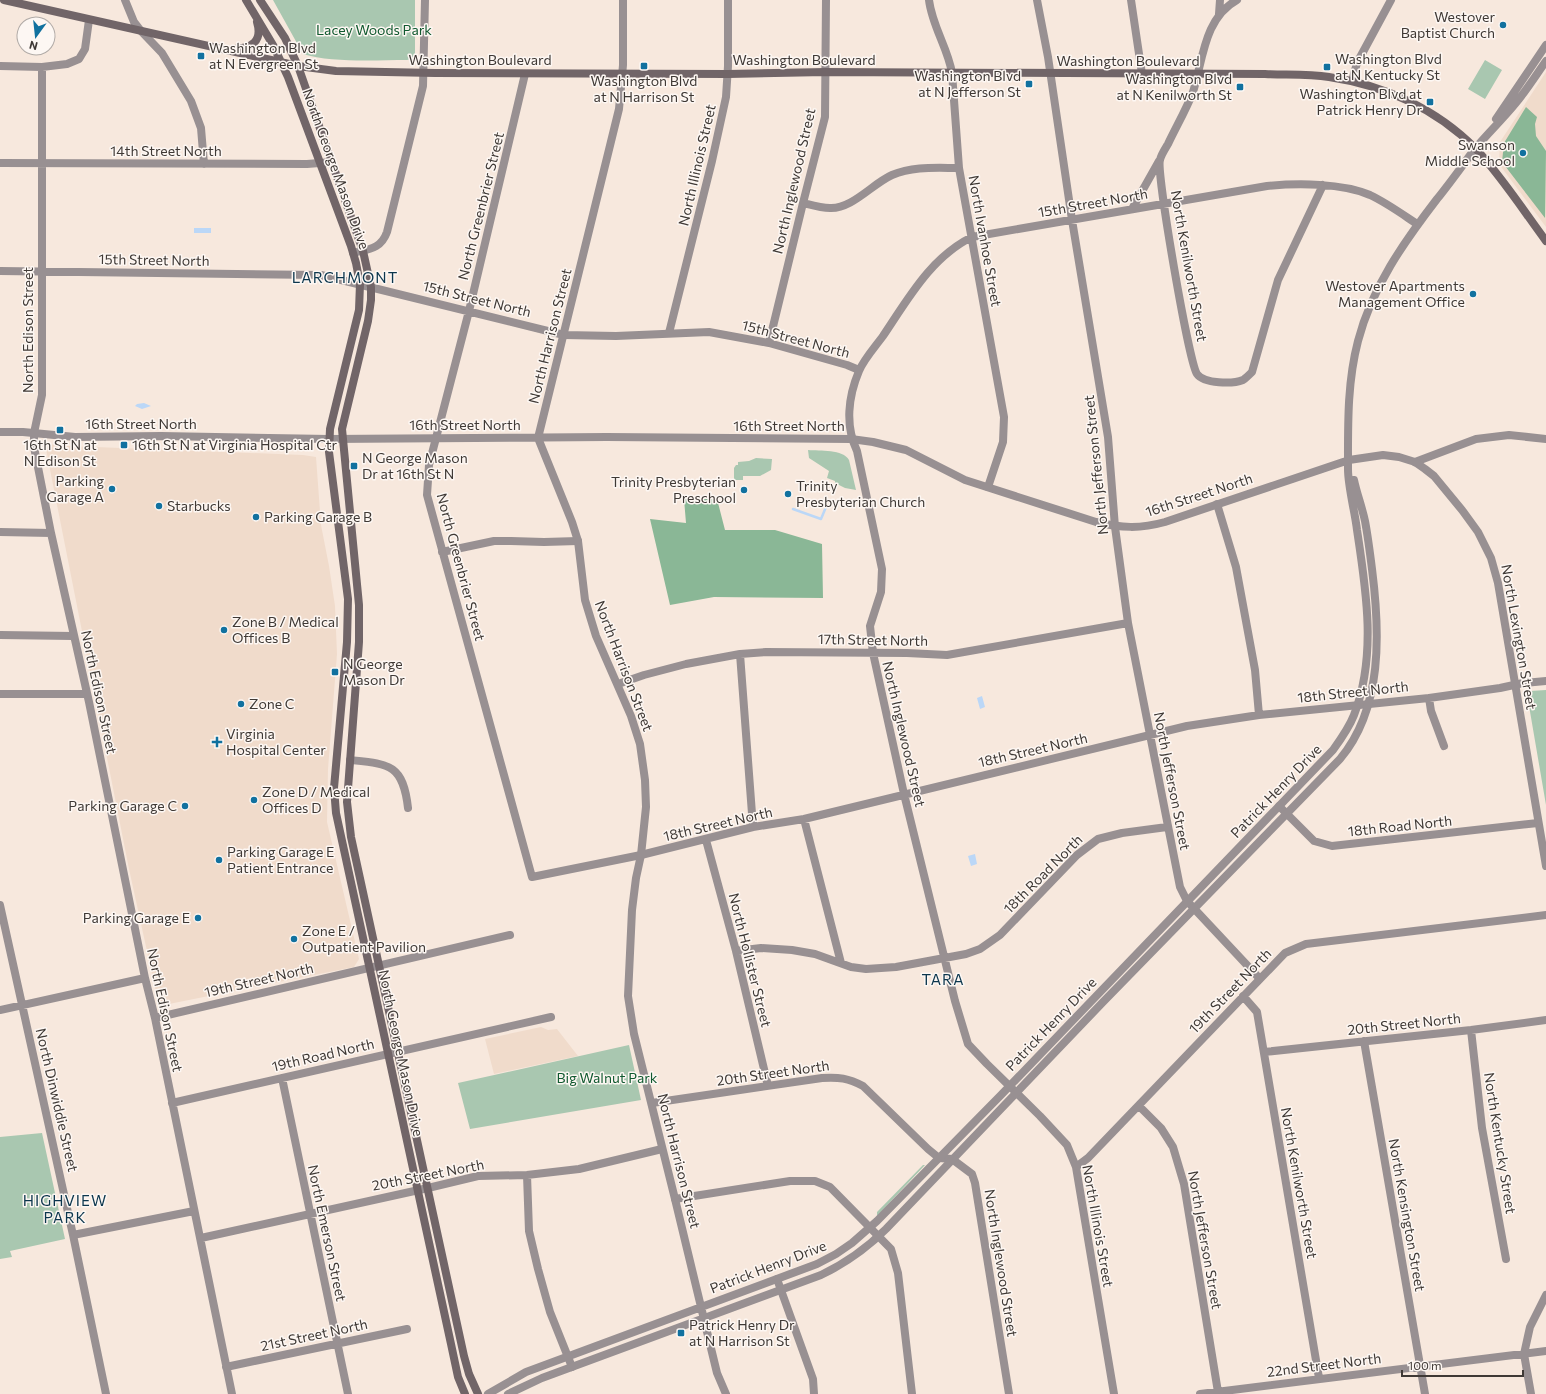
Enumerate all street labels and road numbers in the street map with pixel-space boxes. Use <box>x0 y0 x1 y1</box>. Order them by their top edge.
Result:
street label: Washington Boulevard <box>409 51 551 68</box>
street label: Washington Boulevard <box>733 51 875 68</box>
street label: Washington Boulevard <box>1057 52 1199 69</box>
street label: North George Mason Drive <box>299 86 374 252</box>
street label: North Illinois Street <box>674 102 719 227</box>
street label: North Inglewood Street <box>768 106 819 256</box>
street label: North Greenbrier Street <box>454 130 507 282</box>
street label: 14th Street North <box>110 142 222 159</box>
street label: North Ivanhoe Street <box>966 174 1005 308</box>
street label: 15th Street North <box>1037 184 1149 221</box>
street label: North Kenilworth Street <box>1168 189 1211 343</box>
street label: 15th Street North <box>98 250 210 269</box>
street label: North Harrison Street <box>525 266 575 405</box>
street label: North Edison Street <box>19 267 36 393</box>
street label: 15th Street North <box>421 277 533 320</box>
street label: 15th Street North <box>740 316 852 361</box>
street label: North Jefferson Street <box>1080 394 1111 536</box>
street label: 16th Street North <box>85 415 197 432</box>
street label: 16th Street North <box>409 416 521 433</box>
street label: 16th Street North <box>733 417 845 434</box>
street label: 16th Street North <box>1143 469 1254 520</box>
street label: North Greenbrier Street <box>434 491 489 643</box>
street label: North Lexington Street <box>1498 563 1541 711</box>
street label: North Harrison Street <box>592 598 657 734</box>
street label: North Edison Street <box>78 629 121 756</box>
street label: 17th Street North <box>818 630 928 649</box>
street label: North Inglewood Street <box>879 659 930 809</box>
street label: 18th Street North <box>1297 677 1409 706</box>
street label: North Jefferson Street <box>1151 710 1194 852</box>
street label: 18th Street North <box>977 729 1089 770</box>
street label: Patrick Henry Drive <box>1227 740 1325 841</box>
street label: 18th Street North <box>662 803 774 844</box>
street label: 18th Road North <box>1347 812 1453 839</box>
street label: 18th Road North <box>1000 831 1086 917</box>
street label: North Hollister Street <box>726 891 775 1029</box>
street label: 19th Street North <box>1185 945 1274 1037</box>
street label: North Edison Street <box>144 947 187 1074</box>
street label: 19th Street North <box>203 959 315 1000</box>
street label: North George Mason Drive <box>376 968 427 1138</box>
street label: Patrick Henry Drive <box>1002 973 1100 1074</box>
street label: 20th Street North <box>1346 1009 1461 1038</box>
street label: North Dinwiddie Street <box>33 1026 82 1174</box>
street label: 19th Road North <box>270 1034 376 1075</box>
street label: 20th Street North <box>715 1056 830 1089</box>
street label: North Kentucky Street <box>1481 1071 1520 1215</box>
street label: North Harrison Street <box>654 1092 705 1230</box>
street label: North Kenilworth Street <box>1278 1106 1321 1260</box>
street label: North Kensington Street <box>1386 1137 1429 1293</box>
street label: 20th Street North <box>370 1155 485 1194</box>
street label: North Emerson Street <box>305 1163 350 1303</box>
street label: North Illinois Street <box>1079 1163 1118 1289</box>
street label: North Jefferson Street <box>1185 1169 1226 1311</box>
street label: North Inglewood Street <box>981 1188 1022 1338</box>
street label: Patrick Henry Drive <box>707 1236 829 1297</box>
street label: 21st Street North <box>259 1315 369 1354</box>
street label: 22nd Street North <box>1266 1349 1382 1380</box>

